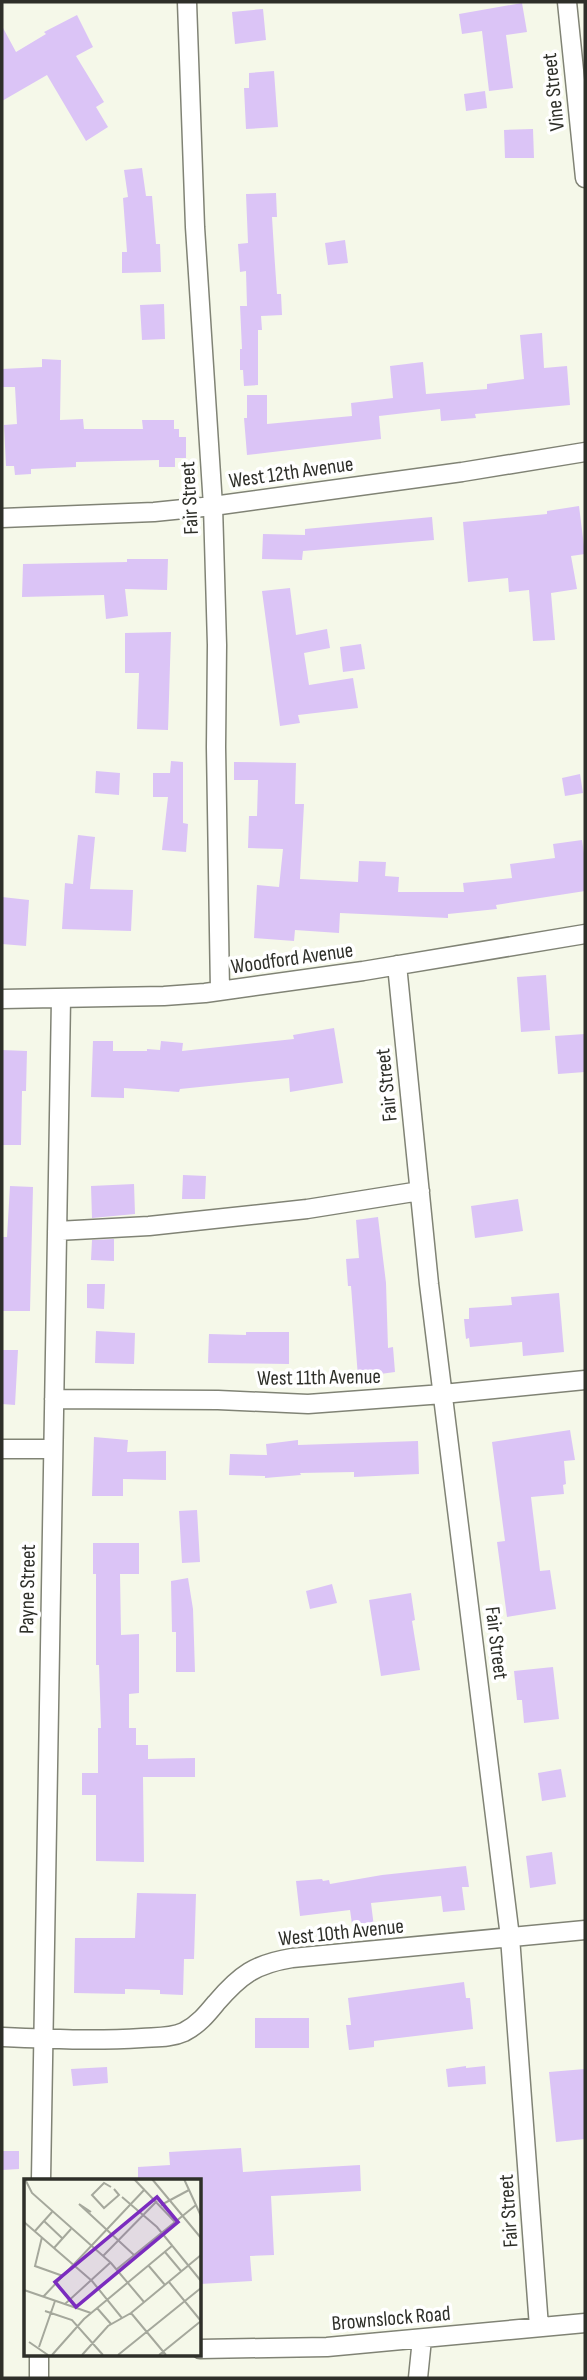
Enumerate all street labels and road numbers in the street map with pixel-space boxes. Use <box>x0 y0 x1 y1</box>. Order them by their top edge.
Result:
street label: Vine Street <box>537 52 570 132</box>
street label: West 12th Avenue <box>227 451 355 494</box>
street label: Fair Street <box>175 461 204 535</box>
street label: Woodford Avenue <box>229 938 355 979</box>
street label: Fair Street <box>370 1047 403 1123</box>
street label: West 11th Avenue <box>257 1364 381 1391</box>
street label: Payne Street <box>14 1544 41 1634</box>
street label: Fair Street <box>480 1605 513 1681</box>
street label: West 10th Avenue <box>277 1913 405 1952</box>
street label: Fair Street <box>493 2174 524 2248</box>
street label: Brownslock Road <box>331 2301 452 2336</box>

